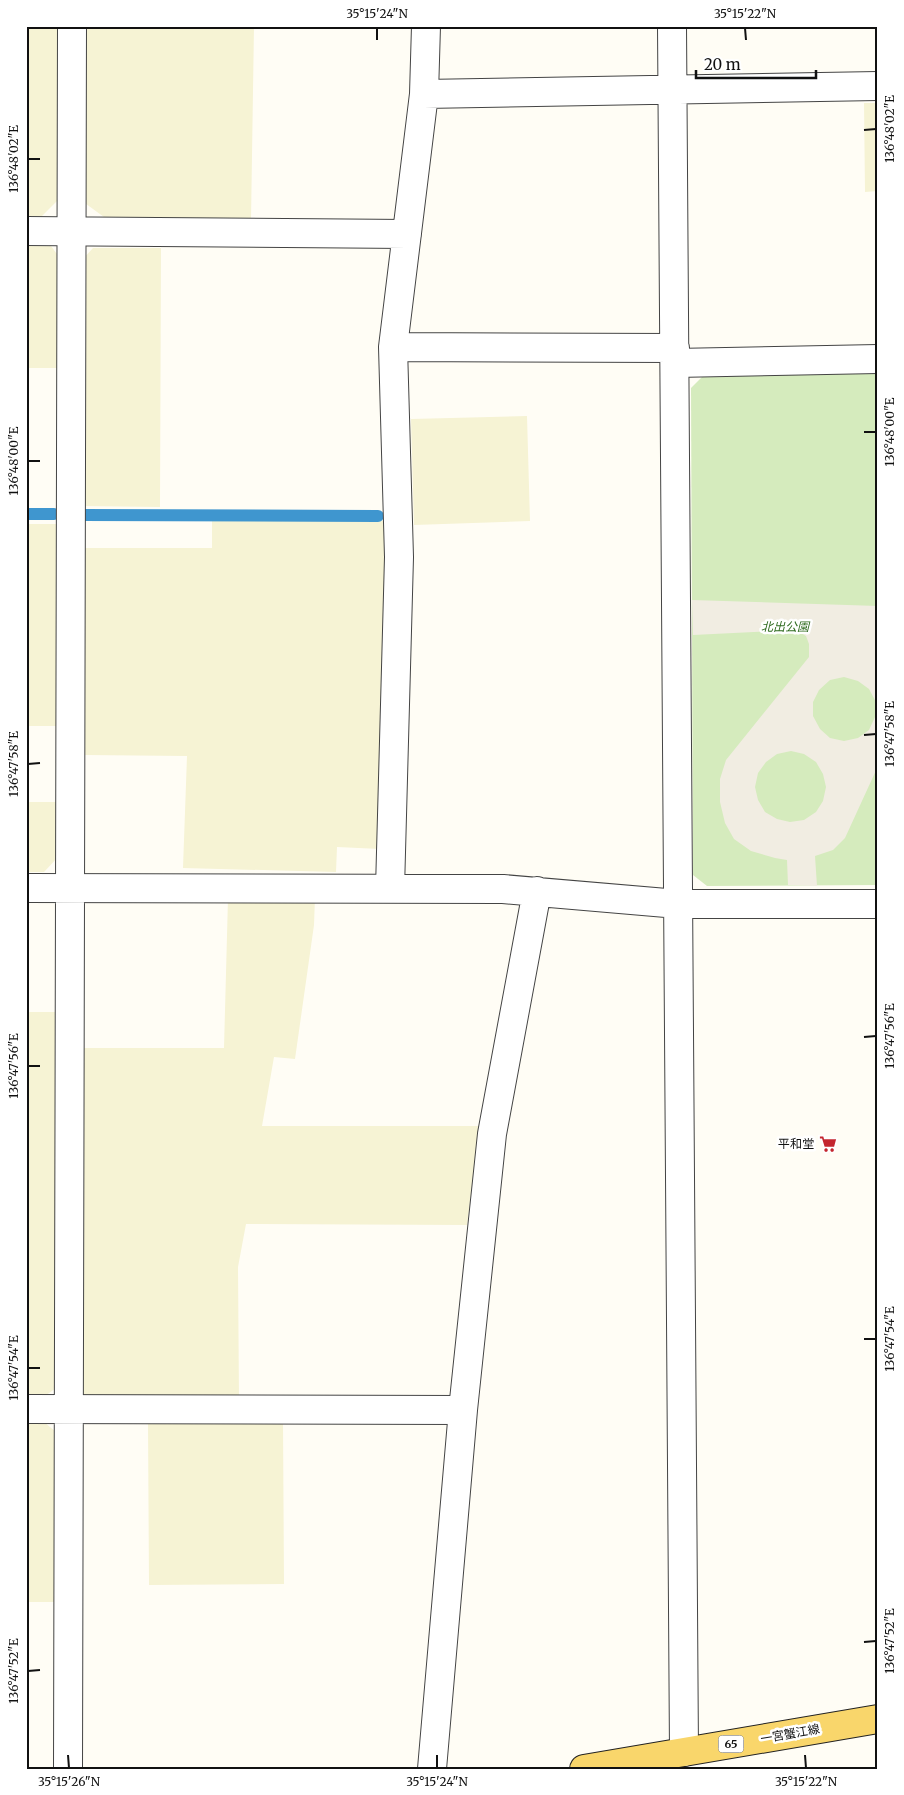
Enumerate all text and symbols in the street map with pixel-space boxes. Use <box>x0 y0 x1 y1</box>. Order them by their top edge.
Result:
text: 35°15'24"N <box>346 6 408 21</box>
text: 35°15'22"N <box>714 6 777 21</box>
scale bar <box>696 48 816 80</box>
text: 20 m <box>704 55 741 74</box>
text: 136°48'02"E <box>882 95 897 163</box>
text: 136°48'02"E <box>6 125 21 193</box>
text: 136°48'00"E <box>882 397 897 466</box>
text: 136°48'00"E <box>6 426 21 495</box>
park label: 北出公園 <box>761 619 811 634</box>
text: 136°47'58"E <box>882 701 897 767</box>
text: 136°47'58"E <box>6 731 21 797</box>
text: 136°47'56"E <box>882 1003 897 1069</box>
text: 136°47'56"E <box>6 1033 21 1099</box>
supermarket icon: 平和堂 <box>818 1134 838 1154</box>
place label: 平和堂 <box>778 1136 814 1151</box>
text: 136°47'54"E <box>882 1306 897 1371</box>
text: 136°47'54"E <box>6 1335 21 1400</box>
text: 136°47'52"E <box>882 1608 897 1674</box>
text: 136°47'52"E <box>6 1638 21 1704</box>
street label: 一宮蟹江線 <box>759 1721 821 1746</box>
road number: 65 <box>718 1736 744 1752</box>
text: 35°15'26"N <box>38 1774 101 1789</box>
text: 35°15'24"N <box>406 1774 468 1789</box>
text: 35°15'22"N <box>775 1774 838 1789</box>

